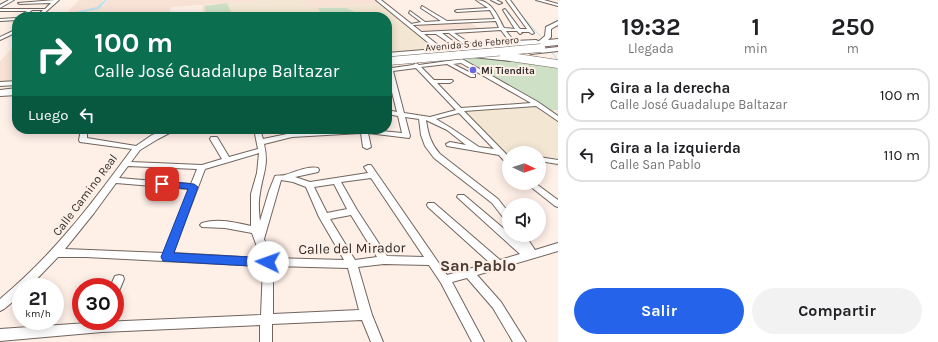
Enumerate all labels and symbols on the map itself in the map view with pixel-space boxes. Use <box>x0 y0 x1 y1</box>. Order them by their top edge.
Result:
street label: Avenida 5 de Febrero <box>425 34 519 54</box>
marker: Mi Tiendita <box>468 65 478 75</box>
place label: Mi Tiendita <box>481 65 535 77</box>
north arrow <box>502 146 546 190</box>
street label: Calle Camino Real <box>50 151 120 239</box>
pin <box>145 167 179 201</box>
street label: Calle del Mirador <box>298 239 407 258</box>
position arrow <box>247 241 289 283</box>
district label: San Pablo <box>440 256 516 275</box>
speed limit sign: 30 <box>72 278 124 330</box>

